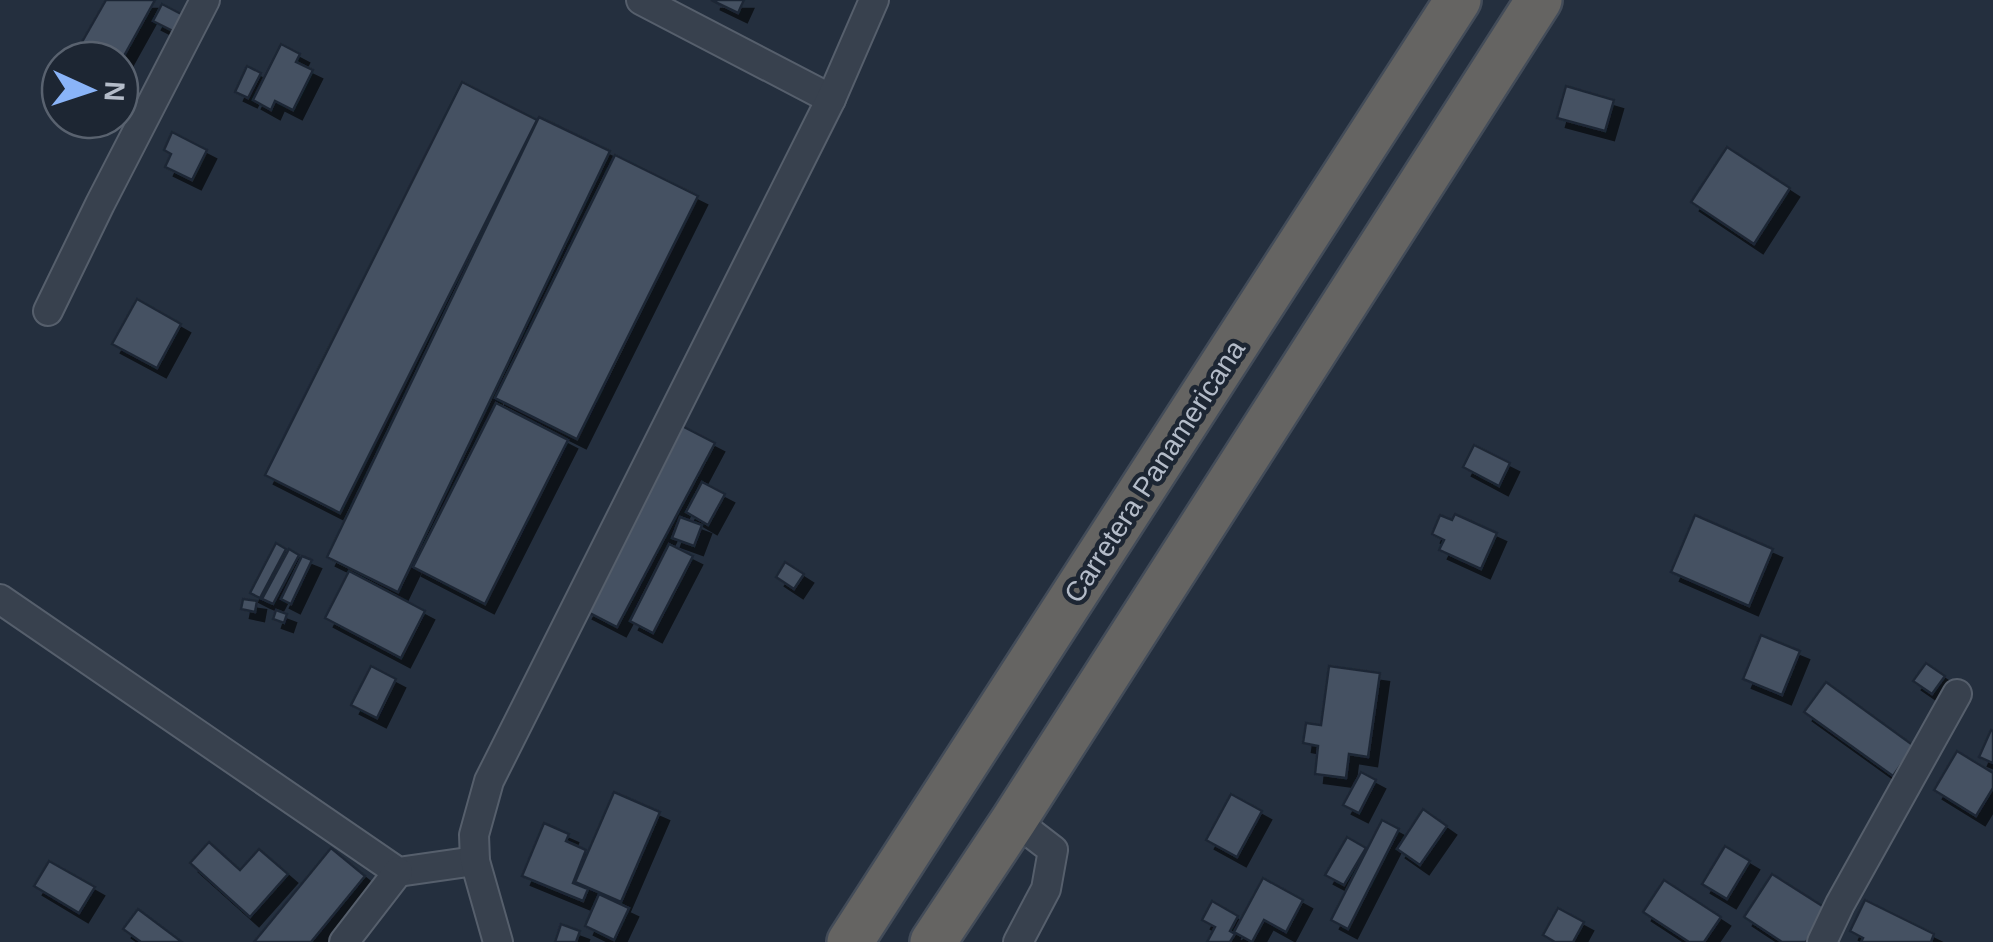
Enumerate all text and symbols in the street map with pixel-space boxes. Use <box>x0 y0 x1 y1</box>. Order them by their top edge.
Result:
north arrow <box>40 40 140 140</box>
text: N <box>98 80 130 102</box>
street label: Carretera Panamericana <box>1058 334 1251 608</box>

